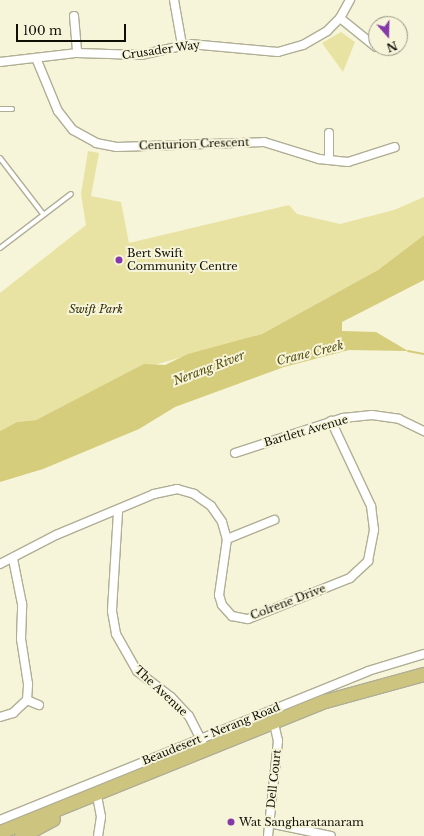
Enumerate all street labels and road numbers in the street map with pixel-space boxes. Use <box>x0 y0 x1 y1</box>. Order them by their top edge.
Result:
street label: Crusader Way <box>121 38 201 62</box>
street label: Centurion Crescent <box>139 135 249 153</box>
street label: Bartlett Avenue <box>262 413 350 449</box>
street label: Colrene Drive <box>249 582 327 622</box>
street label: The Avenue <box>132 663 190 719</box>
street label: Beaudesert - Nerang Road <box>140 700 282 768</box>
street label: Dell Court <box>264 749 284 809</box>

